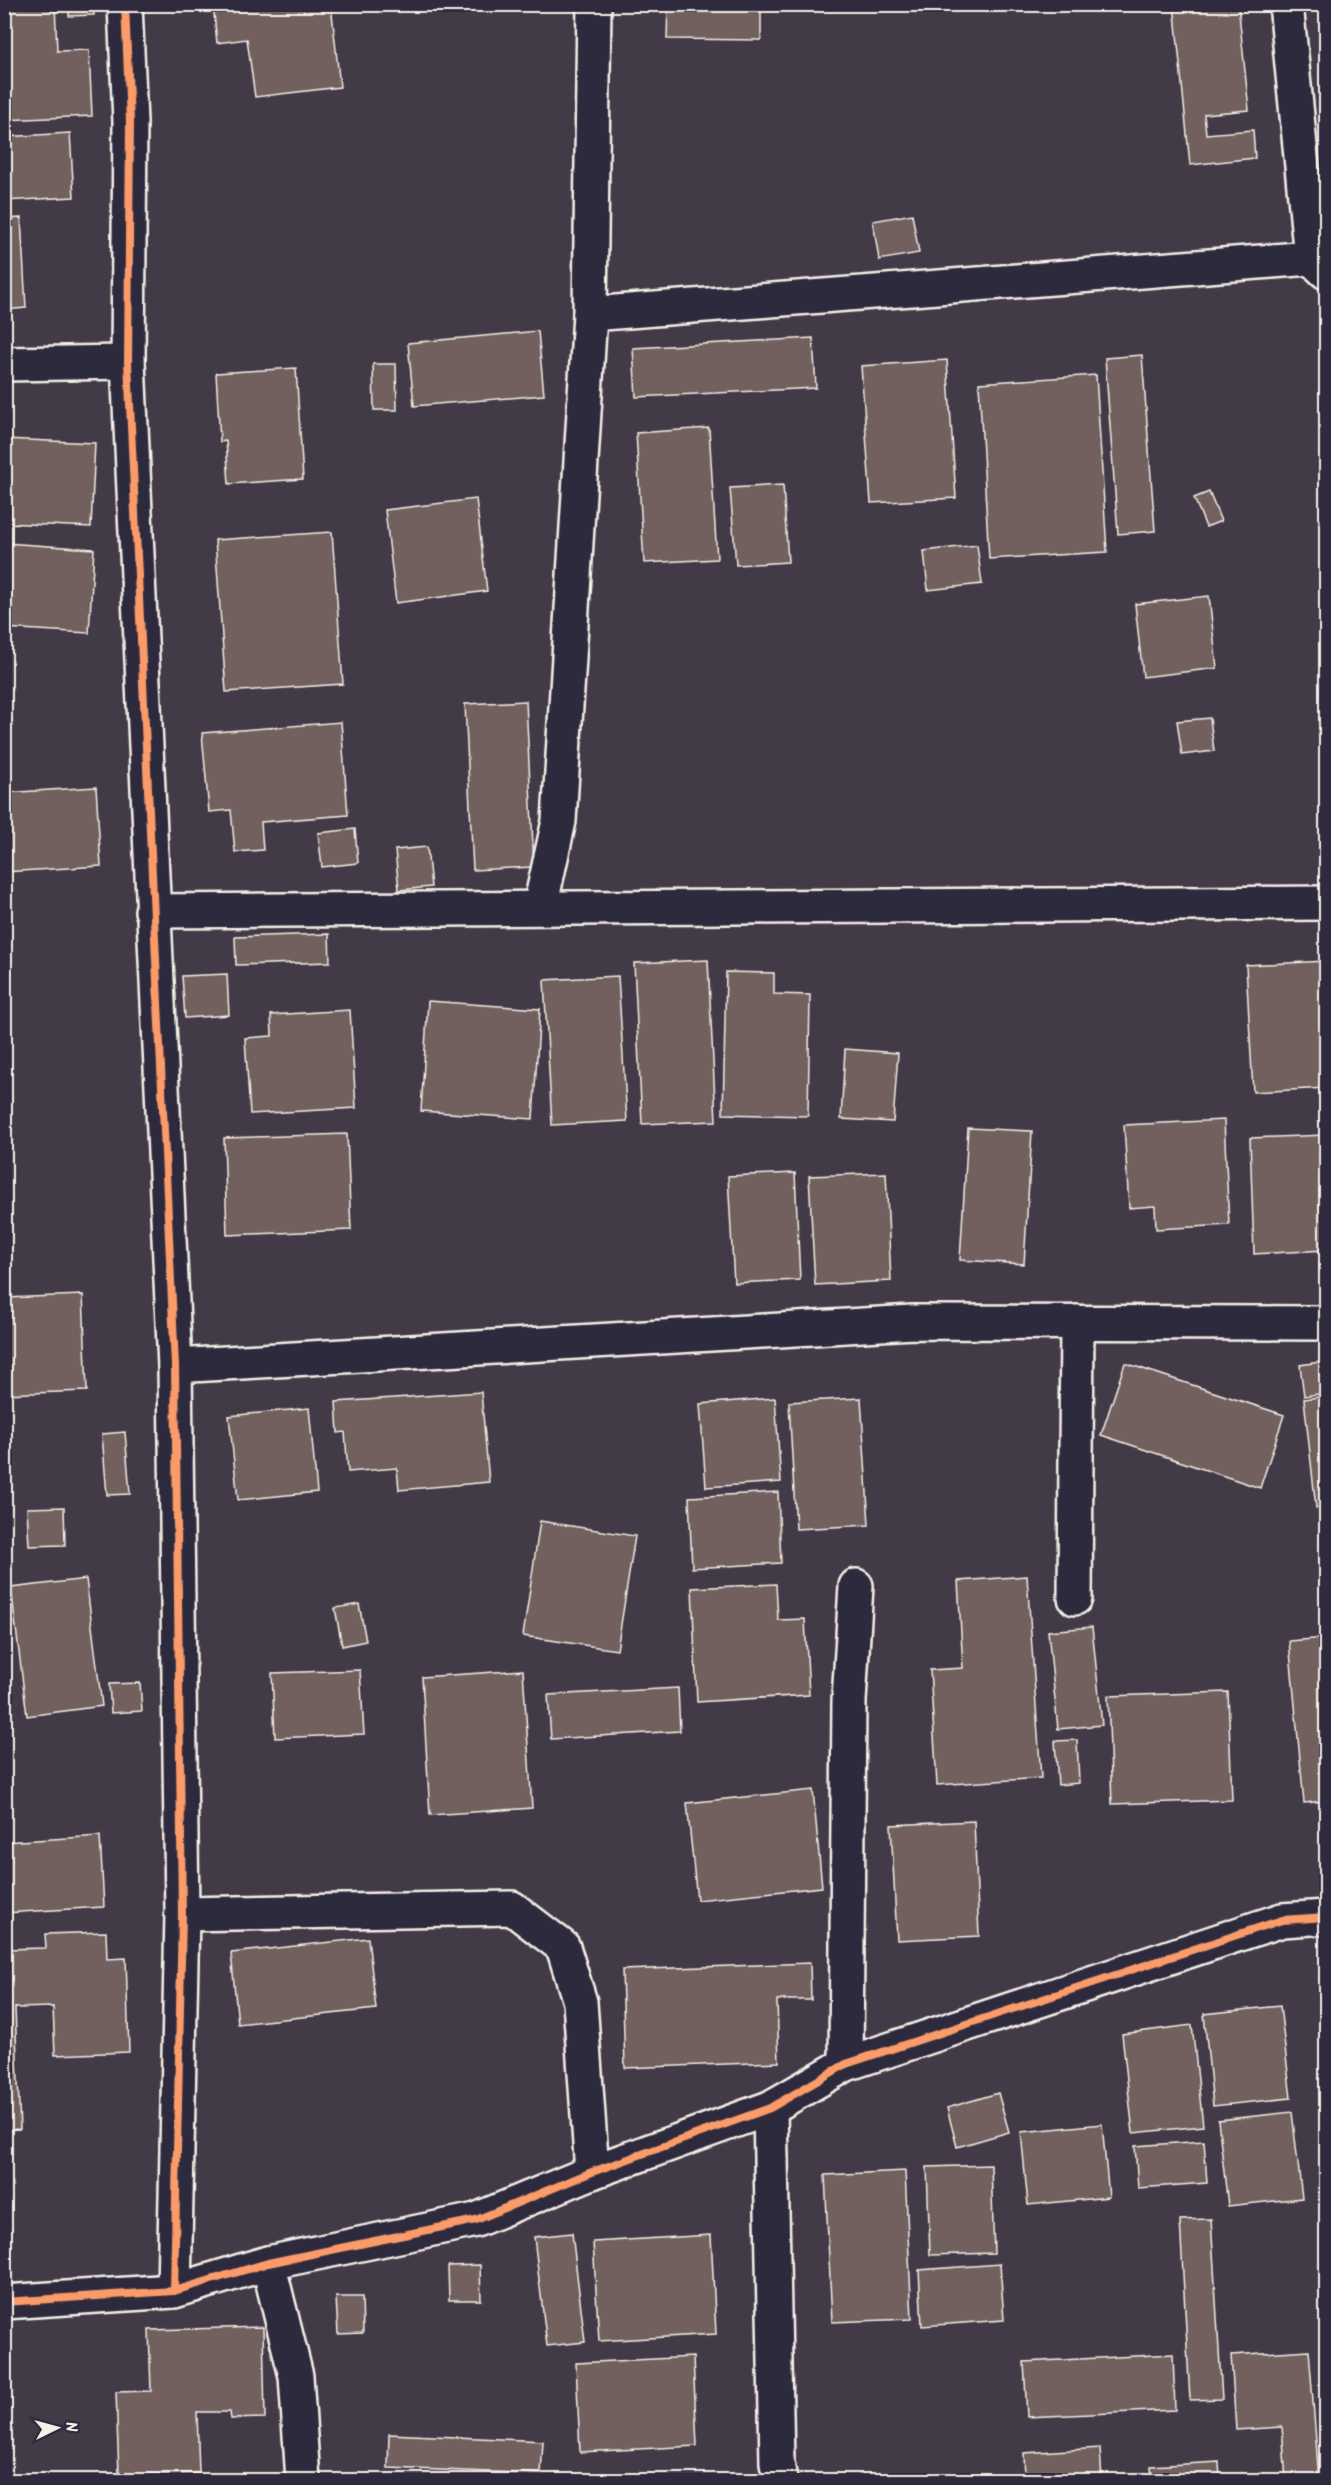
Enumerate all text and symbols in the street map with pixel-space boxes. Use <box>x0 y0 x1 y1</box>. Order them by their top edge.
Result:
north arrow <box>27 2398 87 2458</box>
text: N <box>58 2421 83 2433</box>

